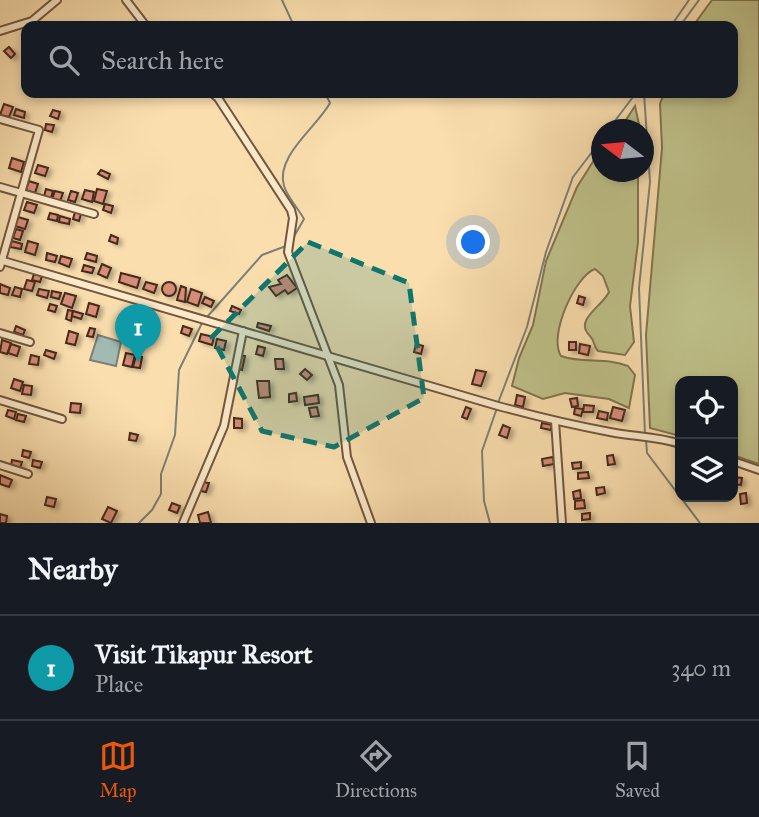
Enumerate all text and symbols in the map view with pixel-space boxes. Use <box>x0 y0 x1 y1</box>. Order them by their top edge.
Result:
search box <box>21 21 738 98</box>
icon: search <box>45 41 83 79</box>
text: Search here <box>101 44 224 76</box>
north arrow <box>591 119 654 182</box>
your location <box>456 225 490 259</box>
pin: 1 <box>115 304 161 362</box>
map controls <box>675 376 738 502</box>
button: locate <box>675 376 738 439</box>
button: layers <box>675 439 738 502</box>
text: Nearby <box>28 551 118 587</box>
text: Visit Tikapur Resort <box>95 638 312 670</box>
text: 1 <box>46 654 56 682</box>
text: 340 m <box>671 654 731 682</box>
text: Place <box>95 670 143 698</box>
tab: Map <box>99 737 137 802</box>
tab: Directions <box>335 737 417 802</box>
tab: Saved <box>615 737 660 802</box>

